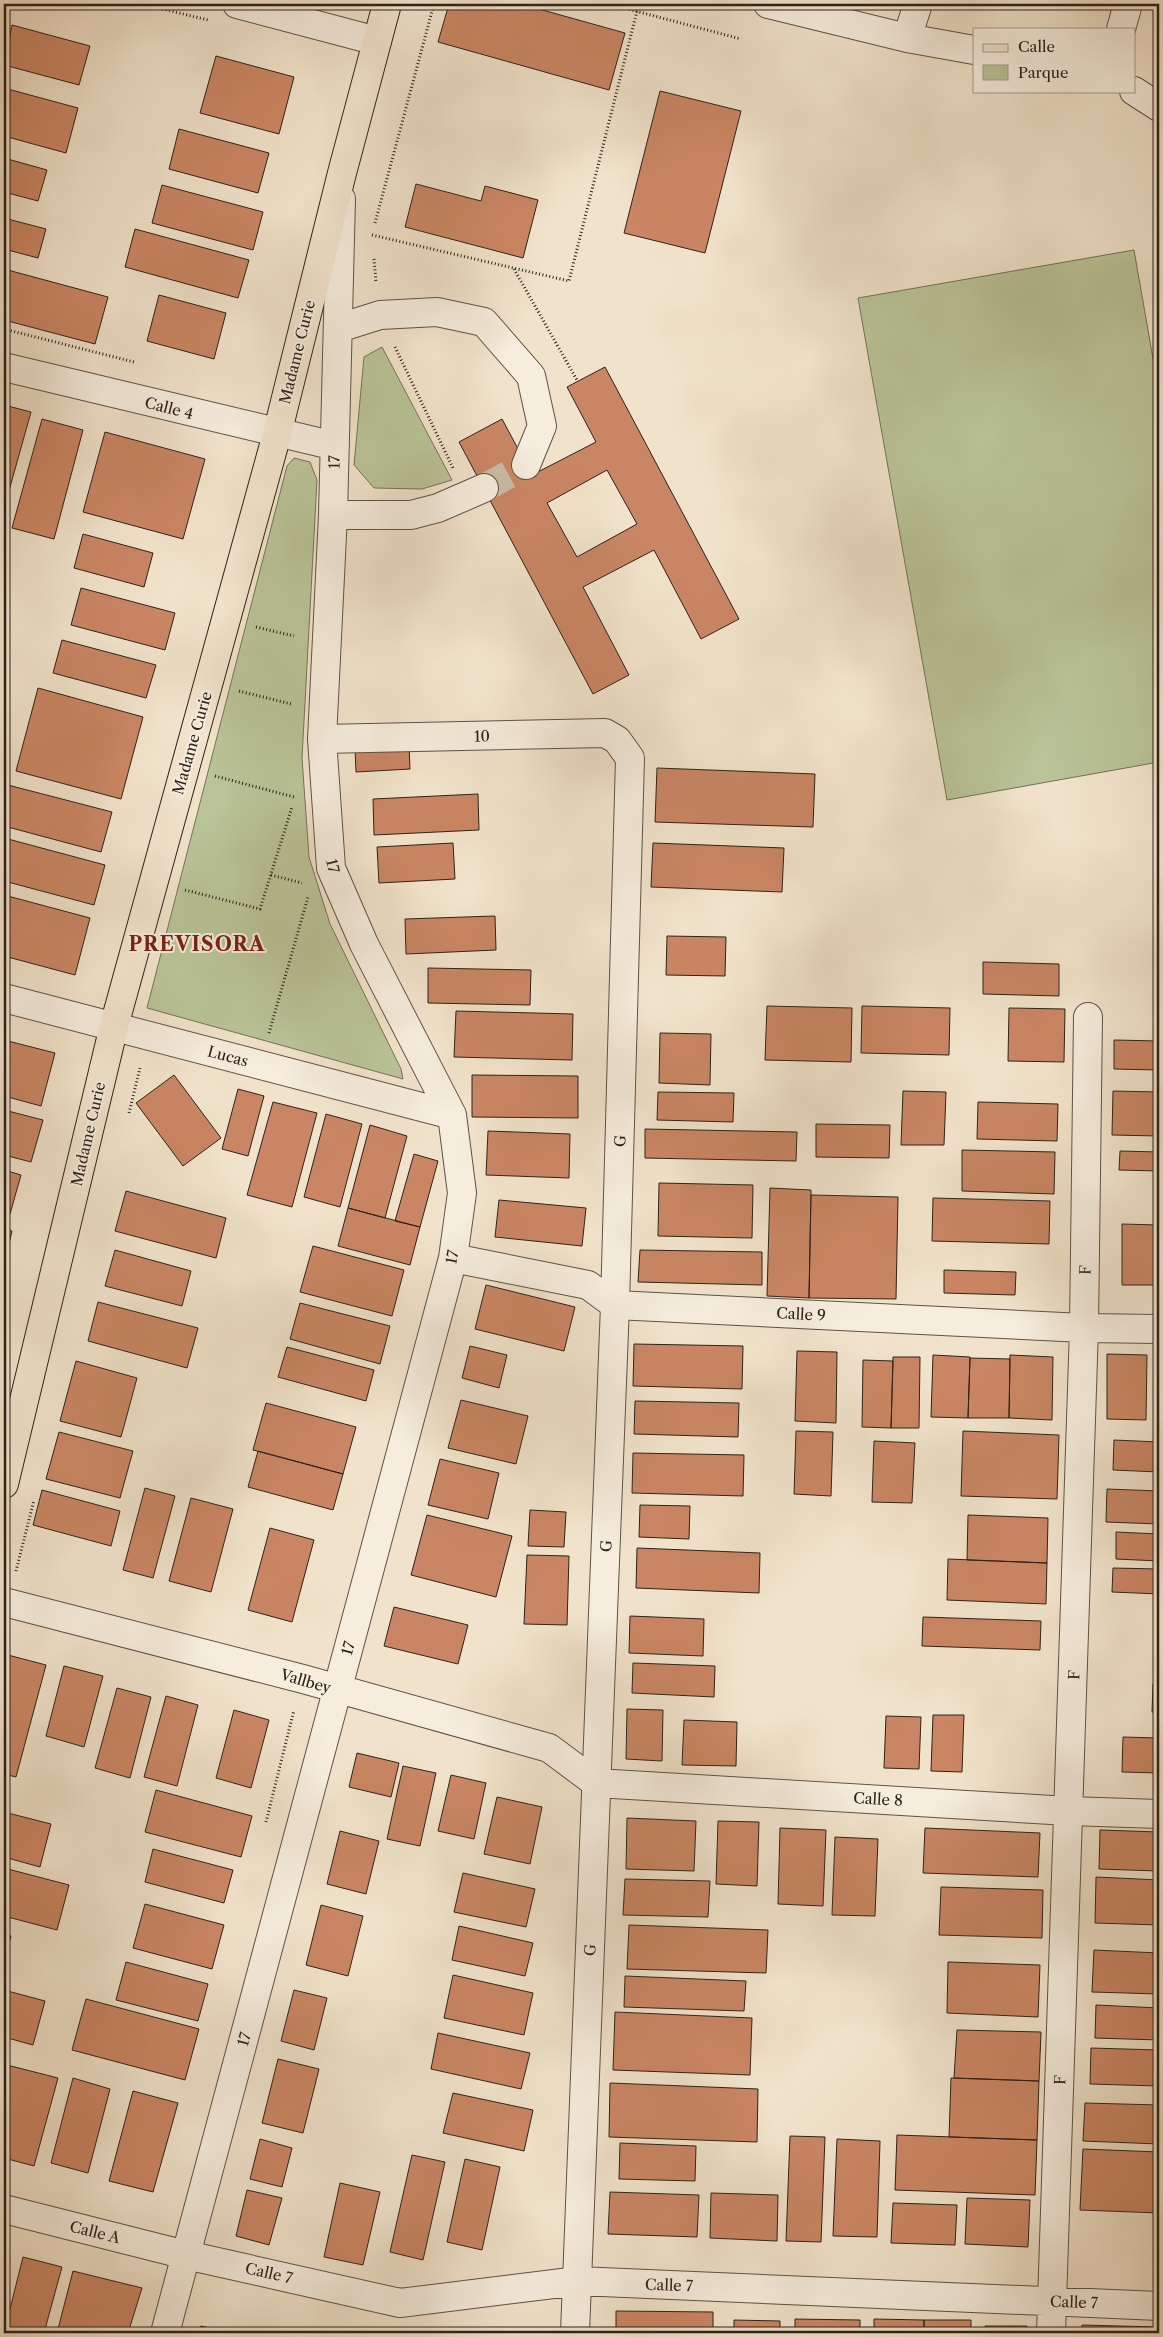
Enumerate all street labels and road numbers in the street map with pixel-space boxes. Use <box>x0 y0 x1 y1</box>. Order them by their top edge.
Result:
street label: Madame Curie <box>275 298 319 406</box>
street label: Calle 4 <box>143 393 195 423</box>
street label: 17 <box>324 454 344 469</box>
street label: Madame Curie <box>168 689 216 797</box>
street label: 10 <box>474 726 490 746</box>
street label: 17 <box>322 857 344 875</box>
street label: Lucas <box>206 1041 250 1071</box>
street label: Madame Curie <box>67 1080 109 1188</box>
street label: G <box>610 1135 630 1147</box>
street label: 17 <box>441 1248 463 1266</box>
street label: F <box>1075 1265 1095 1275</box>
street label: Calle 9 <box>776 1303 826 1325</box>
street label: G <box>596 1540 616 1552</box>
street label: 17 <box>337 1638 359 1657</box>
street label: Vallbey <box>278 1664 334 1697</box>
street label: F <box>1064 1670 1084 1680</box>
street label: Calle 8 <box>853 1788 903 1810</box>
street label: G <box>580 1944 600 1956</box>
street label: 17 <box>233 2029 255 2048</box>
street label: F <box>1050 2075 1070 2085</box>
street label: Calle A <box>68 2217 123 2248</box>
street label: Calle 7 <box>243 2258 295 2288</box>
street label: Calle 7 <box>645 2275 694 2295</box>
street label: Calle 7 <box>1050 2292 1099 2312</box>

